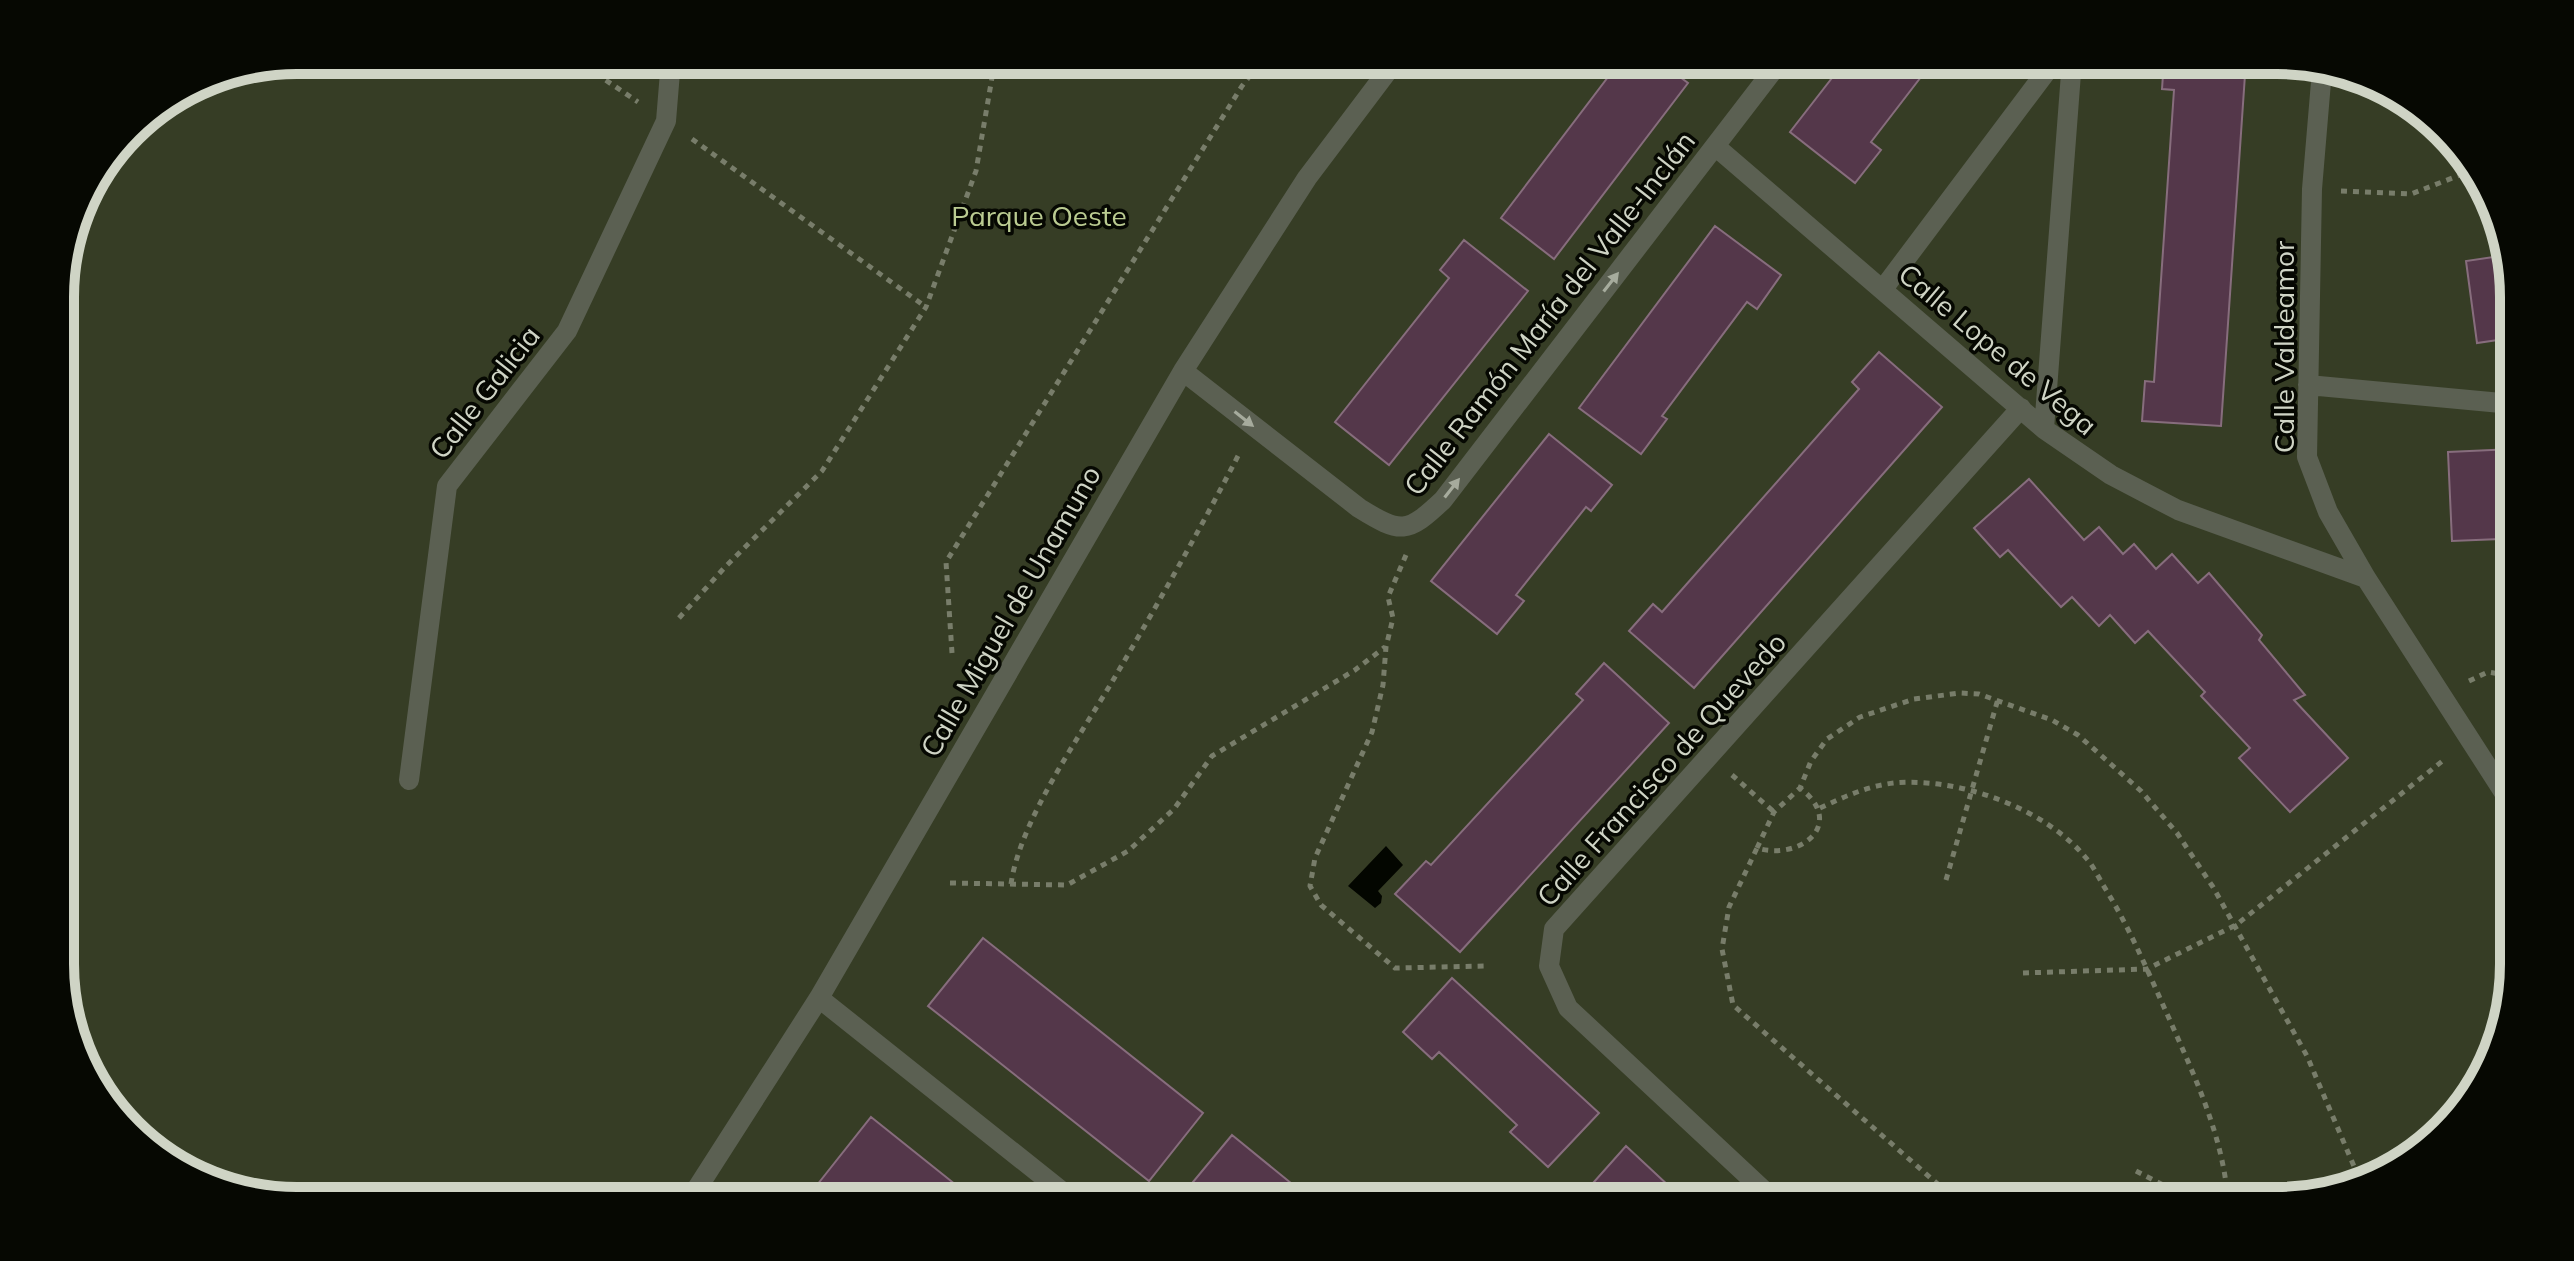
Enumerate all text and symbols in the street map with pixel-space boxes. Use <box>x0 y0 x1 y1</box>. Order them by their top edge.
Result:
street label: Calle Ramón María del Valle-Inclán <box>1396 124 1702 502</box>
park label: Parque Oeste <box>951 198 1127 233</box>
street label: Calle Valdeamor <box>2266 240 2301 453</box>
street label: Calle Lope de Vega <box>1892 256 2104 442</box>
one-way arrow <box>1602 272 1619 292</box>
street label: Calle Galicia <box>421 318 547 466</box>
one-way arrow <box>1234 410 1254 426</box>
street label: Calle Miguel de Unamuno <box>912 459 1108 763</box>
one-way arrow <box>1444 478 1460 498</box>
street label: Calle Francisco de Quevedo <box>1529 625 1793 913</box>

